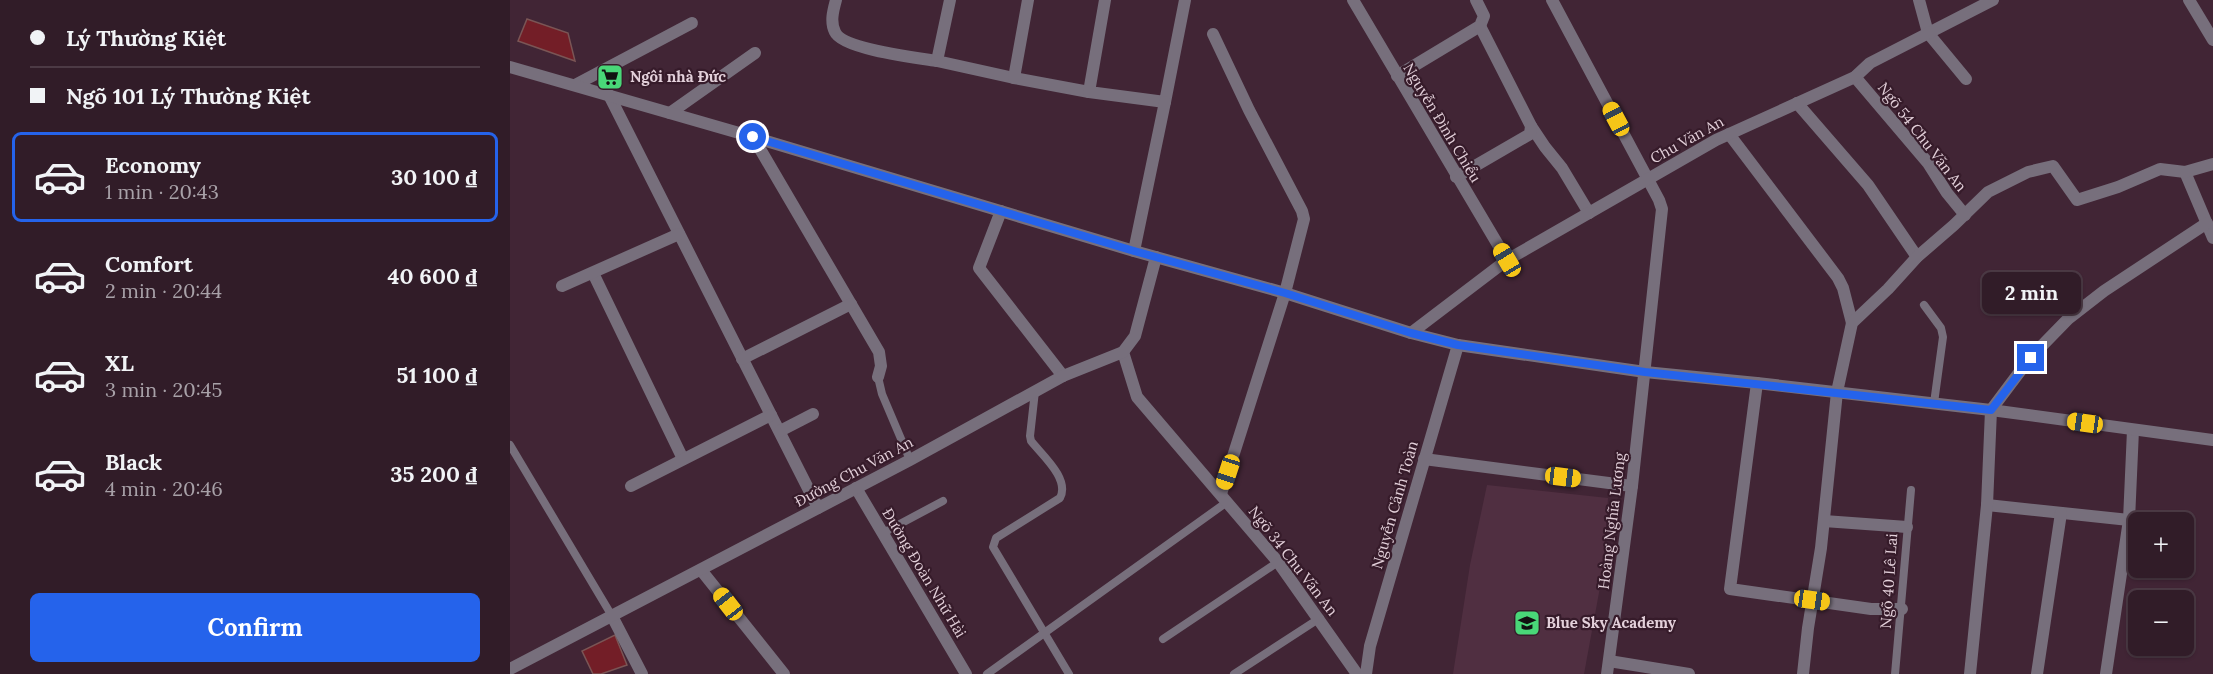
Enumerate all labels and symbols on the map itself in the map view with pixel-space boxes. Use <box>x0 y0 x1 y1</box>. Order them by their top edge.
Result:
street label: Nguyễn Đình Chiểu <box>1399 60 1486 186</box>
supermarket icon: Ngôi nhà Đức <box>595 62 625 92</box>
place label: Ngôi nhà Đức <box>630 67 726 86</box>
street label: Ngõ 54 Chu Văn An <box>1874 78 1971 195</box>
car <box>1600 99 1632 139</box>
street label: Chu Văn An <box>1647 112 1727 168</box>
route start <box>739 123 766 150</box>
car <box>1490 240 1524 280</box>
callout: 2 min <box>1982 271 2080 313</box>
route end <box>2017 344 2044 371</box>
car <box>2066 412 2104 434</box>
street label: Đường Chu Văn An <box>791 432 916 511</box>
street label: Nguyễn Cảnh Toàn <box>1367 439 1422 571</box>
street label: Hoàng Nghĩa Lương <box>1594 451 1629 591</box>
car <box>1214 452 1242 492</box>
car <box>1544 466 1582 488</box>
street label: Ngõ 34 Chu Văn An <box>1245 502 1342 619</box>
street label: Đường Đoàn Nhữ Hài <box>878 504 971 641</box>
street label: Ngõ 40 Lê Lai <box>1876 533 1901 629</box>
car <box>710 584 746 624</box>
car <box>1793 589 1831 611</box>
school or university icon: Blue Sky Academy <box>1512 608 1542 638</box>
place label: Blue Sky Academy <box>1546 613 1677 632</box>

